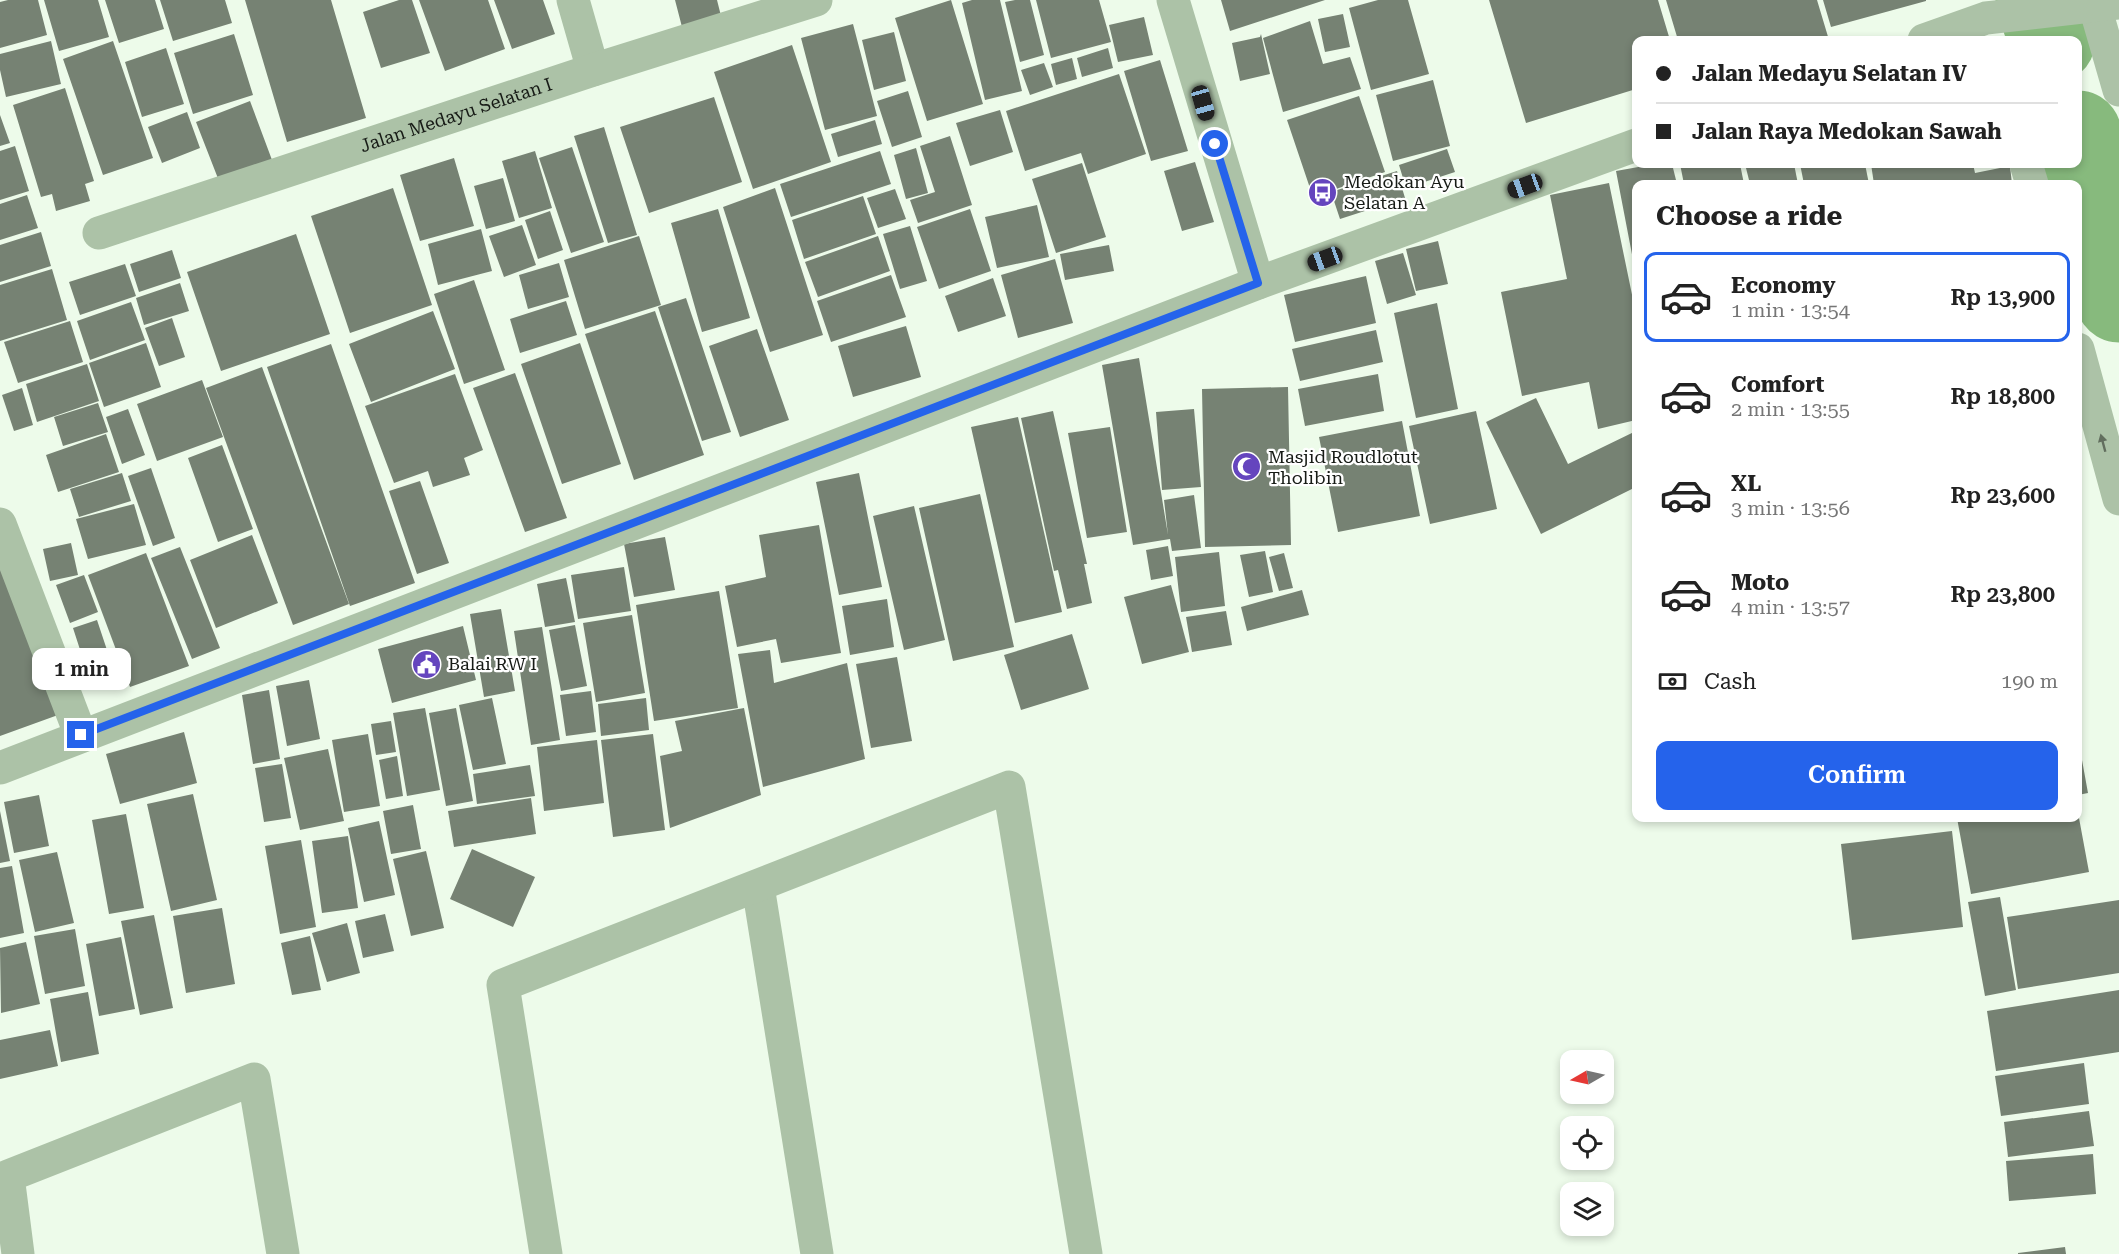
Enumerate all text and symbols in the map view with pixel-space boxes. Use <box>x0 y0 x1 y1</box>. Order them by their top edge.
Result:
text: Jalan Medayu Selatan IV <box>1692 61 1967 86</box>
street label: Jalan Medayu Selatan I <box>357 73 555 156</box>
car <box>1189 83 1217 123</box>
text: Jalan Raya Medokan Sawah <box>1692 119 2002 144</box>
route start <box>1201 130 1228 157</box>
place label: Medokan Ayu Selatan A <box>1344 171 1464 213</box>
car <box>1505 171 1545 201</box>
bus stop icon: Medokan Ayu Selatan A <box>1307 176 1339 208</box>
text: Choose a ride <box>1656 200 1842 232</box>
car <box>1305 244 1345 274</box>
icon: car <box>1659 270 1713 324</box>
text: Economy <box>1731 273 1835 298</box>
text: Rp 13,900 <box>1950 285 2055 310</box>
text: 1 min · 13:54 <box>1731 298 1850 322</box>
icon: car <box>1659 369 1713 423</box>
text: Comfort <box>1731 372 1824 397</box>
text: Rp 18,800 <box>1950 384 2055 409</box>
text: 2 min · 13:55 <box>1731 397 1850 421</box>
one-way arrow <box>2098 434 2108 452</box>
place label: Masjid Roudlotut Tholibin <box>1268 446 1418 488</box>
mosque icon: Masjid Roudlotut Tholibin <box>1231 451 1263 483</box>
icon: car <box>1659 468 1713 522</box>
text: XL <box>1731 471 1761 496</box>
text: Rp 23,600 <box>1950 483 2055 508</box>
text: 3 min · 13:56 <box>1731 496 1850 520</box>
icon: car <box>1659 567 1713 621</box>
text: Moto <box>1731 570 1789 595</box>
text: Rp 23,800 <box>1950 582 2055 607</box>
text: 4 min · 13:57 <box>1731 595 1850 619</box>
callout: 1 min <box>32 648 130 690</box>
public building icon: Balai RW I <box>411 648 443 680</box>
place label: Balai RW I <box>448 653 537 674</box>
text: 1 min <box>54 657 109 681</box>
icon: cash <box>1656 665 1689 698</box>
text: Cash <box>1704 669 1756 694</box>
text: 190 m <box>2001 669 2058 693</box>
route end <box>67 721 94 748</box>
button: Confirm <box>1656 741 2058 810</box>
north arrow <box>1560 1050 1614 1104</box>
map controls <box>1560 1050 1614 1236</box>
button: locate <box>1560 1116 1614 1170</box>
button: layers <box>1560 1182 1614 1236</box>

